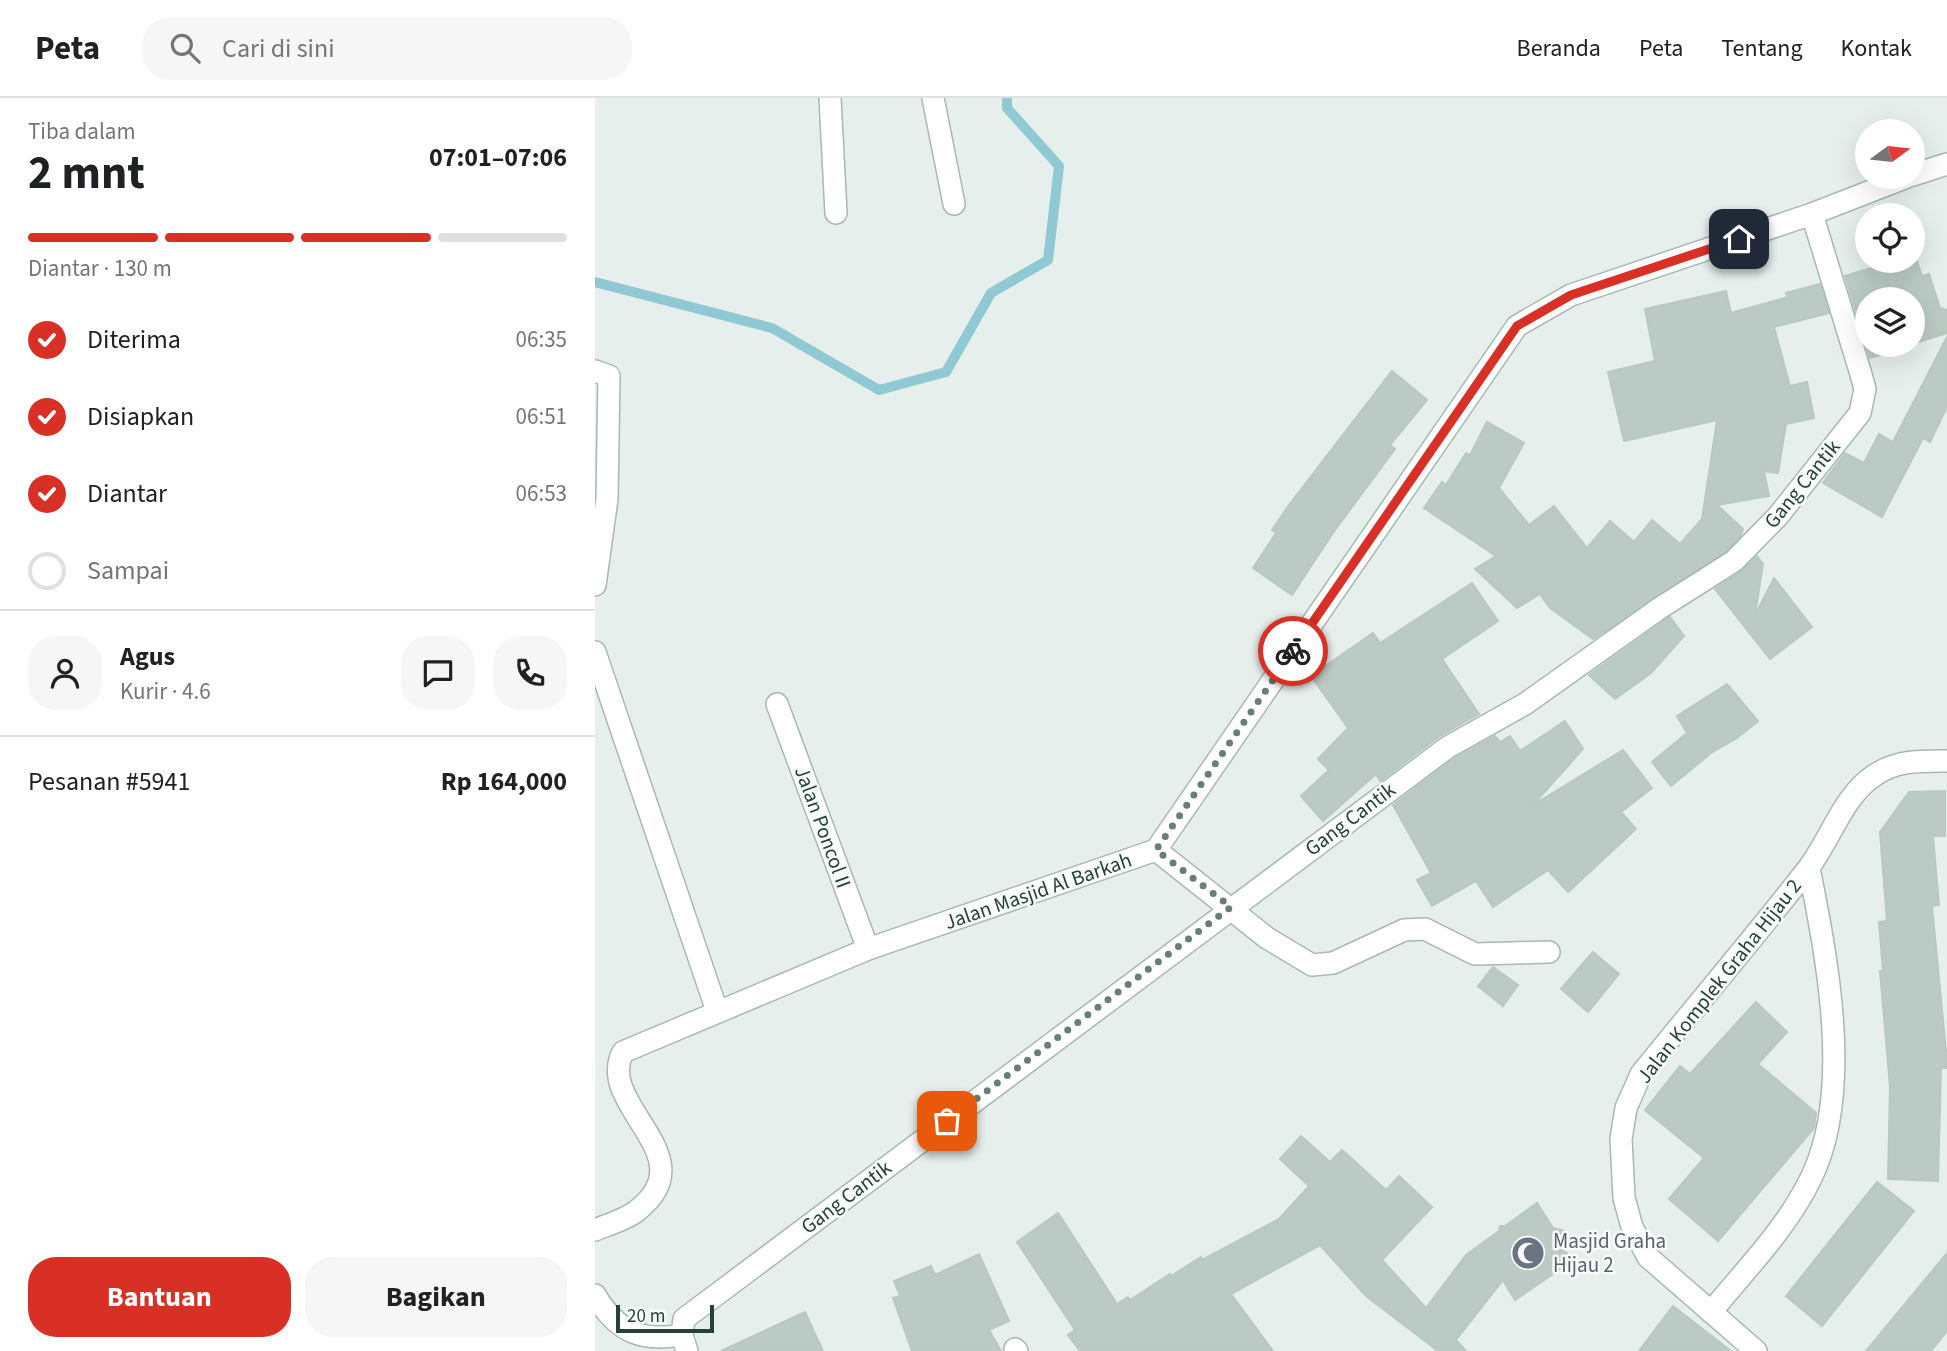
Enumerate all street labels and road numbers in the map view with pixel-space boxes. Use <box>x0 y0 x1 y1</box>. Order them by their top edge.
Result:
street label: Gang Cantik <box>1757 433 1848 535</box>
street label: Jalan Poncol II <box>787 762 859 892</box>
street label: Gang Cantik <box>1298 775 1402 863</box>
street label: Jalan Masjid Al Barkah <box>940 845 1136 937</box>
street label: Jalan Komplek Graha Hijau 2 <box>1630 872 1808 1090</box>
street label: Gang Cantik <box>794 1153 898 1241</box>

